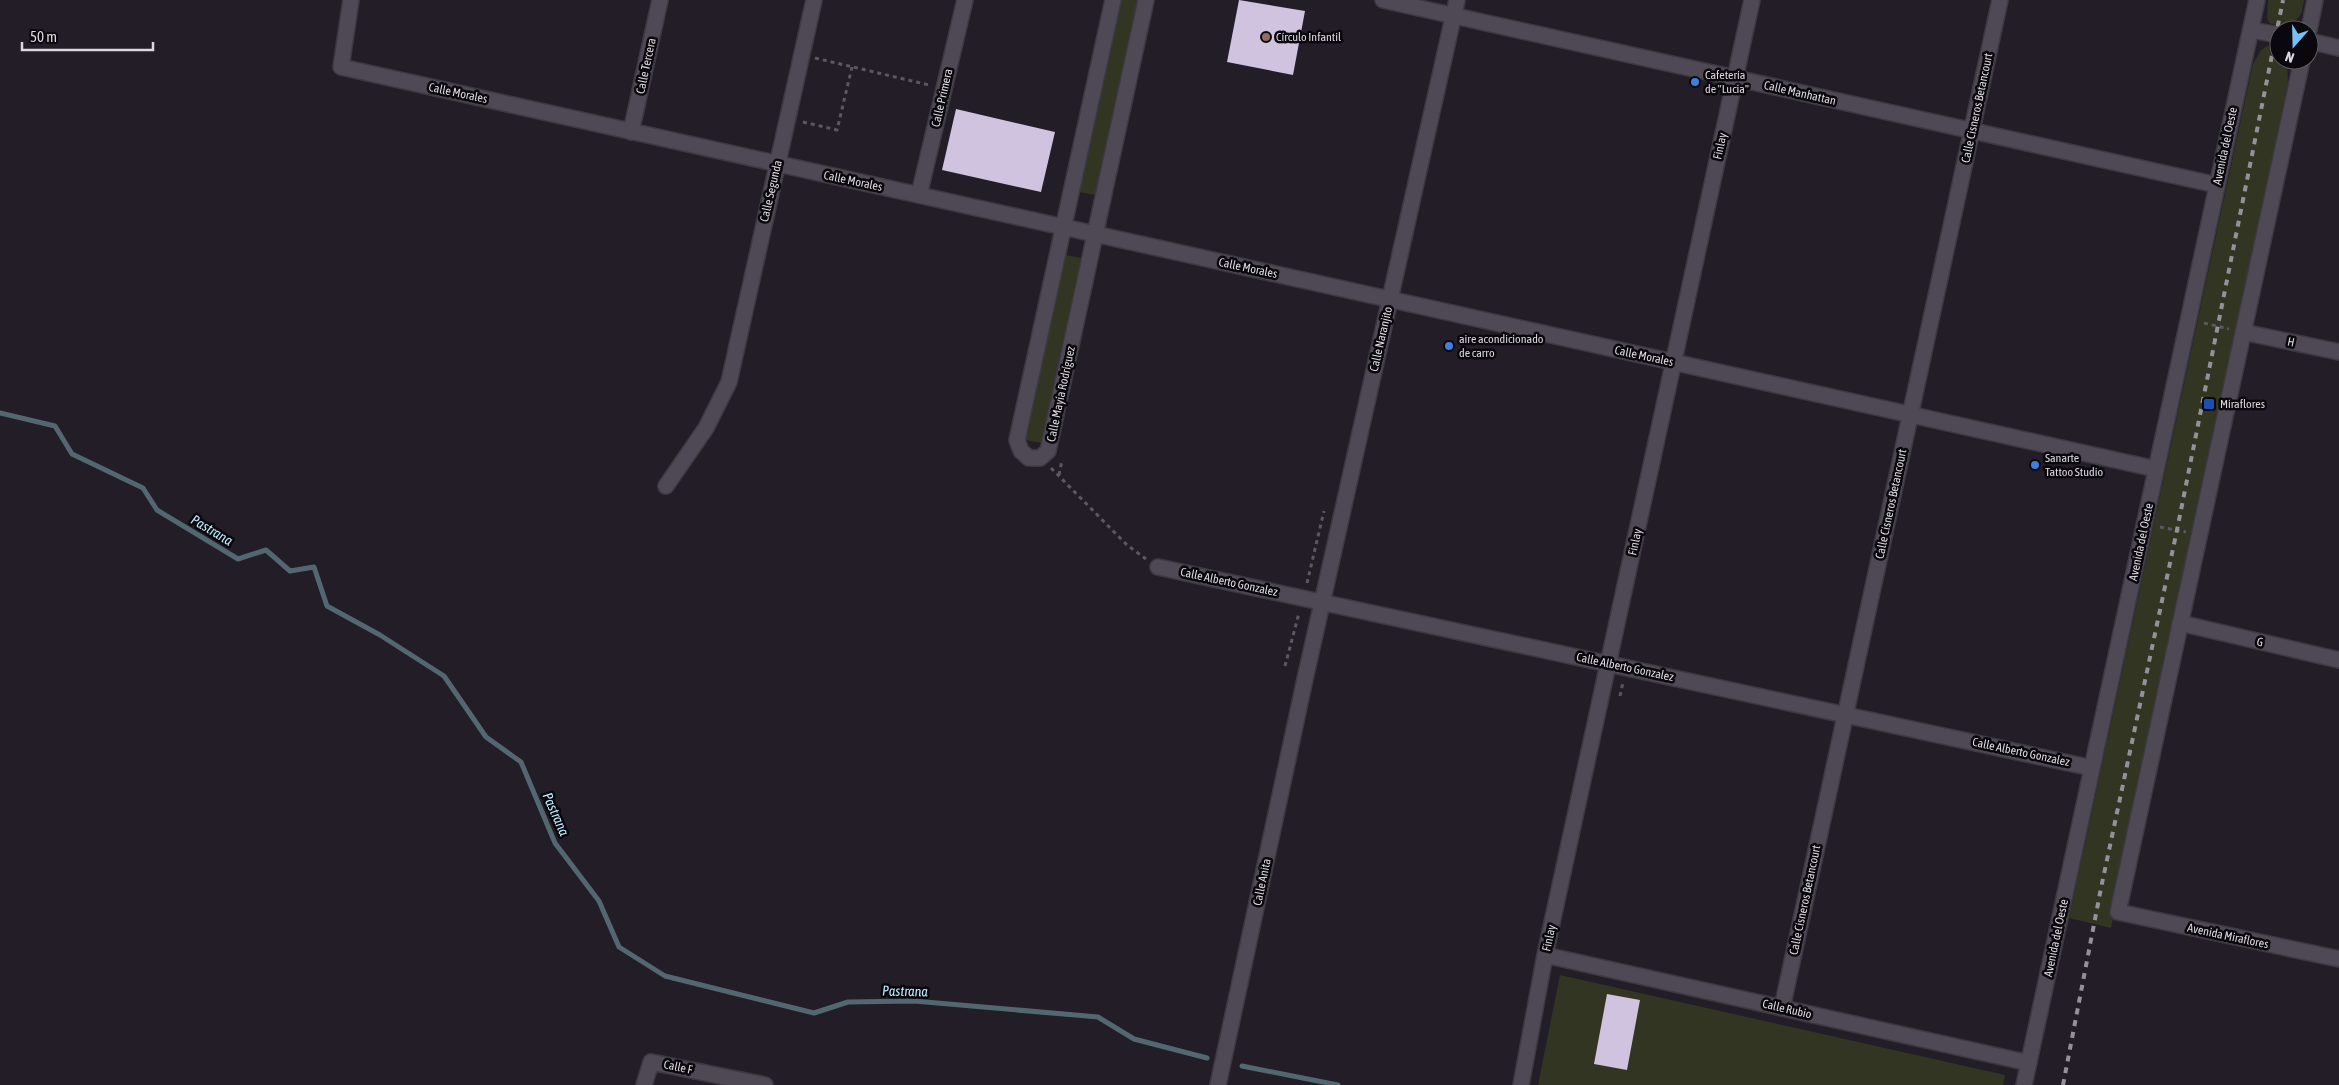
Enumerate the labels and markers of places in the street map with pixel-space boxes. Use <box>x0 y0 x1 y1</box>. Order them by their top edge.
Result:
place label: Círculo Infantil <box>1276 30 1342 44</box>
marker: Círculo Infantil <box>1260 31 1272 43</box>
place label: Cafetería de "Lucia" <box>1705 68 1749 96</box>
marker: Cafetería de "Lucia" <box>1689 76 1701 88</box>
place label: aire acondicionado de carro <box>1459 332 1544 360</box>
marker: aire acondicionado de carro <box>1443 340 1455 352</box>
marker: Miraflores <box>2202 397 2216 411</box>
place label: Miraflores <box>2220 397 2265 411</box>
place label: Sanarte Tattoo Studio <box>2045 451 2103 479</box>
marker: Sanarte Tattoo Studio <box>2029 459 2041 471</box>

